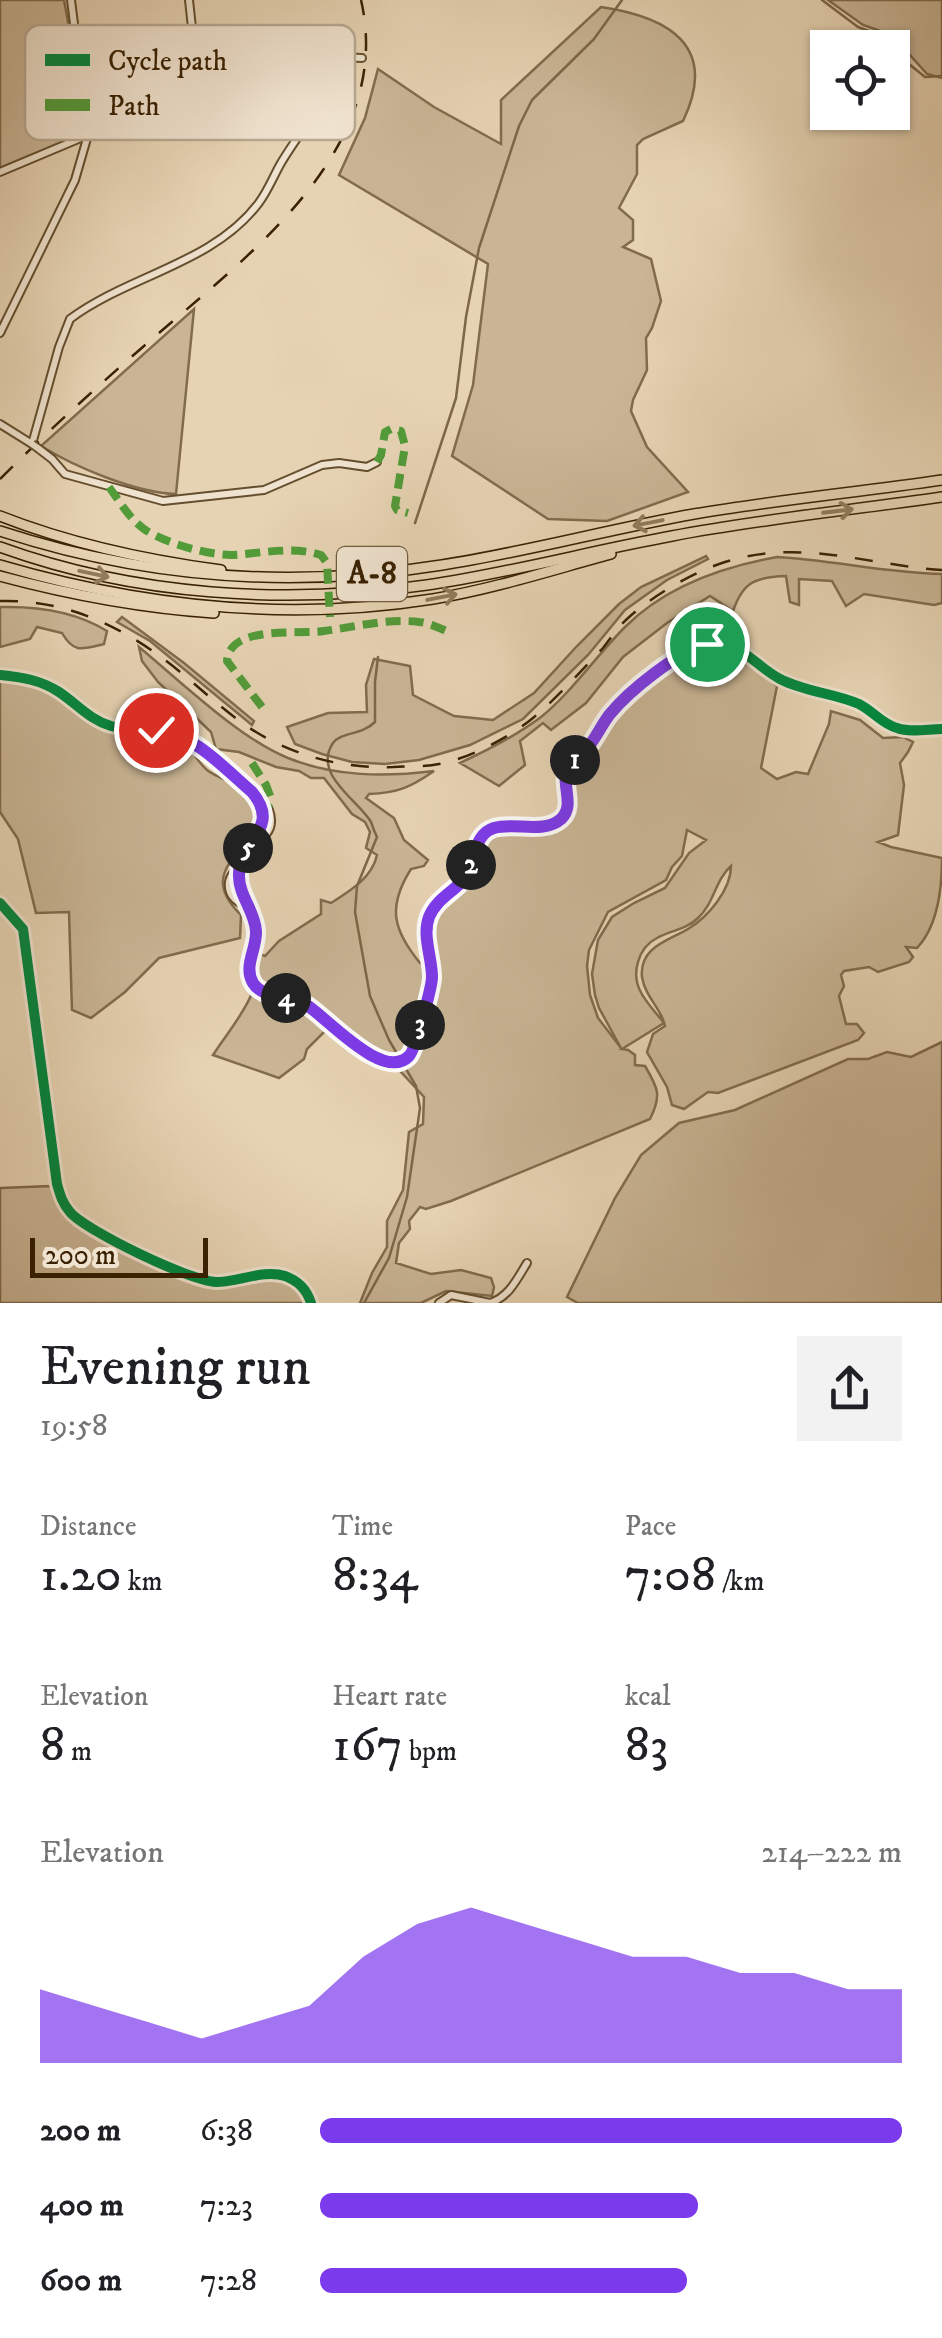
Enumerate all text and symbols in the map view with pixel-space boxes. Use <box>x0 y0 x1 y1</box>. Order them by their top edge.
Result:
legend <box>25 25 355 140</box>
map controls <box>810 30 910 130</box>
button: locate <box>810 30 910 130</box>
text: Cycle path <box>108 44 227 79</box>
text: Path <box>108 89 160 124</box>
one-way arrow <box>821 501 854 520</box>
one-way arrow <box>632 515 664 534</box>
road number: A-8 <box>337 547 407 601</box>
one-way arrow <box>77 565 109 584</box>
one-way arrow <box>425 586 457 605</box>
pin <box>665 602 750 687</box>
icon: arrive <box>680 617 735 672</box>
pin <box>114 688 199 773</box>
icon: check <box>129 703 184 758</box>
pin: 1 <box>550 735 600 785</box>
text: 1 <box>570 742 580 777</box>
pin: 5 <box>223 823 273 873</box>
text: 5 <box>241 830 255 865</box>
pin: 2 <box>446 840 496 890</box>
text: 2 <box>464 847 478 882</box>
pin: 4 <box>261 973 311 1023</box>
text: 4 <box>278 980 294 1015</box>
pin: 3 <box>395 1000 445 1050</box>
text: 3 <box>415 1007 425 1042</box>
scale bar <box>30 1233 208 1278</box>
text: 200 m <box>45 1238 116 1273</box>
text: Evening run <box>40 1334 311 1403</box>
button: share <box>797 1336 902 1441</box>
text: 19:58 <box>40 1406 108 1446</box>
text: Distance <box>40 1509 136 1544</box>
text: Time <box>332 1509 393 1544</box>
text: Pace <box>625 1509 676 1544</box>
text: 1.20 <box>40 1544 122 1607</box>
text: 8:34 <box>332 1544 418 1607</box>
text: 7:08 <box>625 1544 716 1607</box>
text: km <box>122 1564 163 1599</box>
text: /km <box>716 1564 765 1599</box>
text: Elevation <box>40 1679 148 1714</box>
text: Heart rate <box>332 1679 447 1714</box>
text: kcal <box>625 1679 671 1714</box>
text: 8 <box>40 1714 65 1777</box>
text: 167 <box>332 1714 403 1777</box>
text: 83 <box>625 1714 668 1777</box>
text: m <box>65 1734 92 1769</box>
text: bpm <box>403 1734 457 1769</box>
text: Elevation <box>40 1833 164 1873</box>
text: 214–222 m <box>761 1833 902 1873</box>
text: 200 m <box>40 2111 121 2151</box>
text: 6:38 <box>200 2111 253 2151</box>
text: 400 m <box>40 2186 124 2226</box>
text: 7:23 <box>200 2186 253 2226</box>
text: 600 m <box>40 2261 122 2301</box>
text: 7:28 <box>200 2261 257 2301</box>

